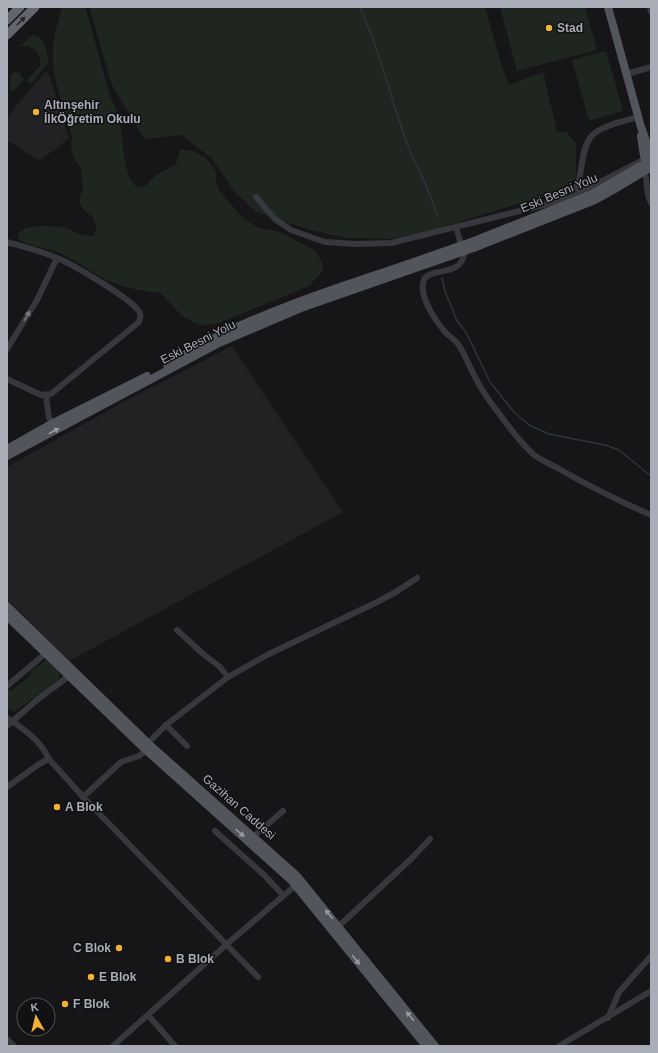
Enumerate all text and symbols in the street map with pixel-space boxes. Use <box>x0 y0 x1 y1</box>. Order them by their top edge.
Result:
one-way arrow <box>16 16 26 26</box>
place label: Stad <box>557 21 583 35</box>
marker: Stad <box>544 23 554 33</box>
place label: Altınşehir İlkÖğretim Okulu <box>44 98 141 126</box>
marker: Altınşehir İlkÖğretim Okulu <box>31 107 41 117</box>
street label: Eski Besni Yolu <box>518 171 600 215</box>
one-way arrow <box>24 310 31 322</box>
street label: Eski Besni Yolu <box>158 317 238 367</box>
one-way arrow <box>48 428 59 434</box>
street label: Gazihan Caddesi <box>200 772 278 842</box>
place label: A Blok <box>65 800 103 814</box>
marker: A Blok <box>52 802 62 812</box>
one-way arrow <box>235 829 245 838</box>
one-way arrow <box>325 909 334 920</box>
place label: C Blok <box>73 941 111 955</box>
marker: C Blok <box>114 943 124 953</box>
place label: B Blok <box>176 952 214 966</box>
marker: B Blok <box>163 954 173 964</box>
one-way arrow <box>352 954 360 965</box>
place label: E Blok <box>99 970 137 984</box>
marker: E Blok <box>86 972 96 982</box>
north arrow <box>16 997 56 1037</box>
place label: F Blok <box>73 997 110 1011</box>
marker: F Blok <box>60 999 70 1009</box>
text: K <box>30 1001 39 1014</box>
one-way arrow <box>406 1010 415 1021</box>

